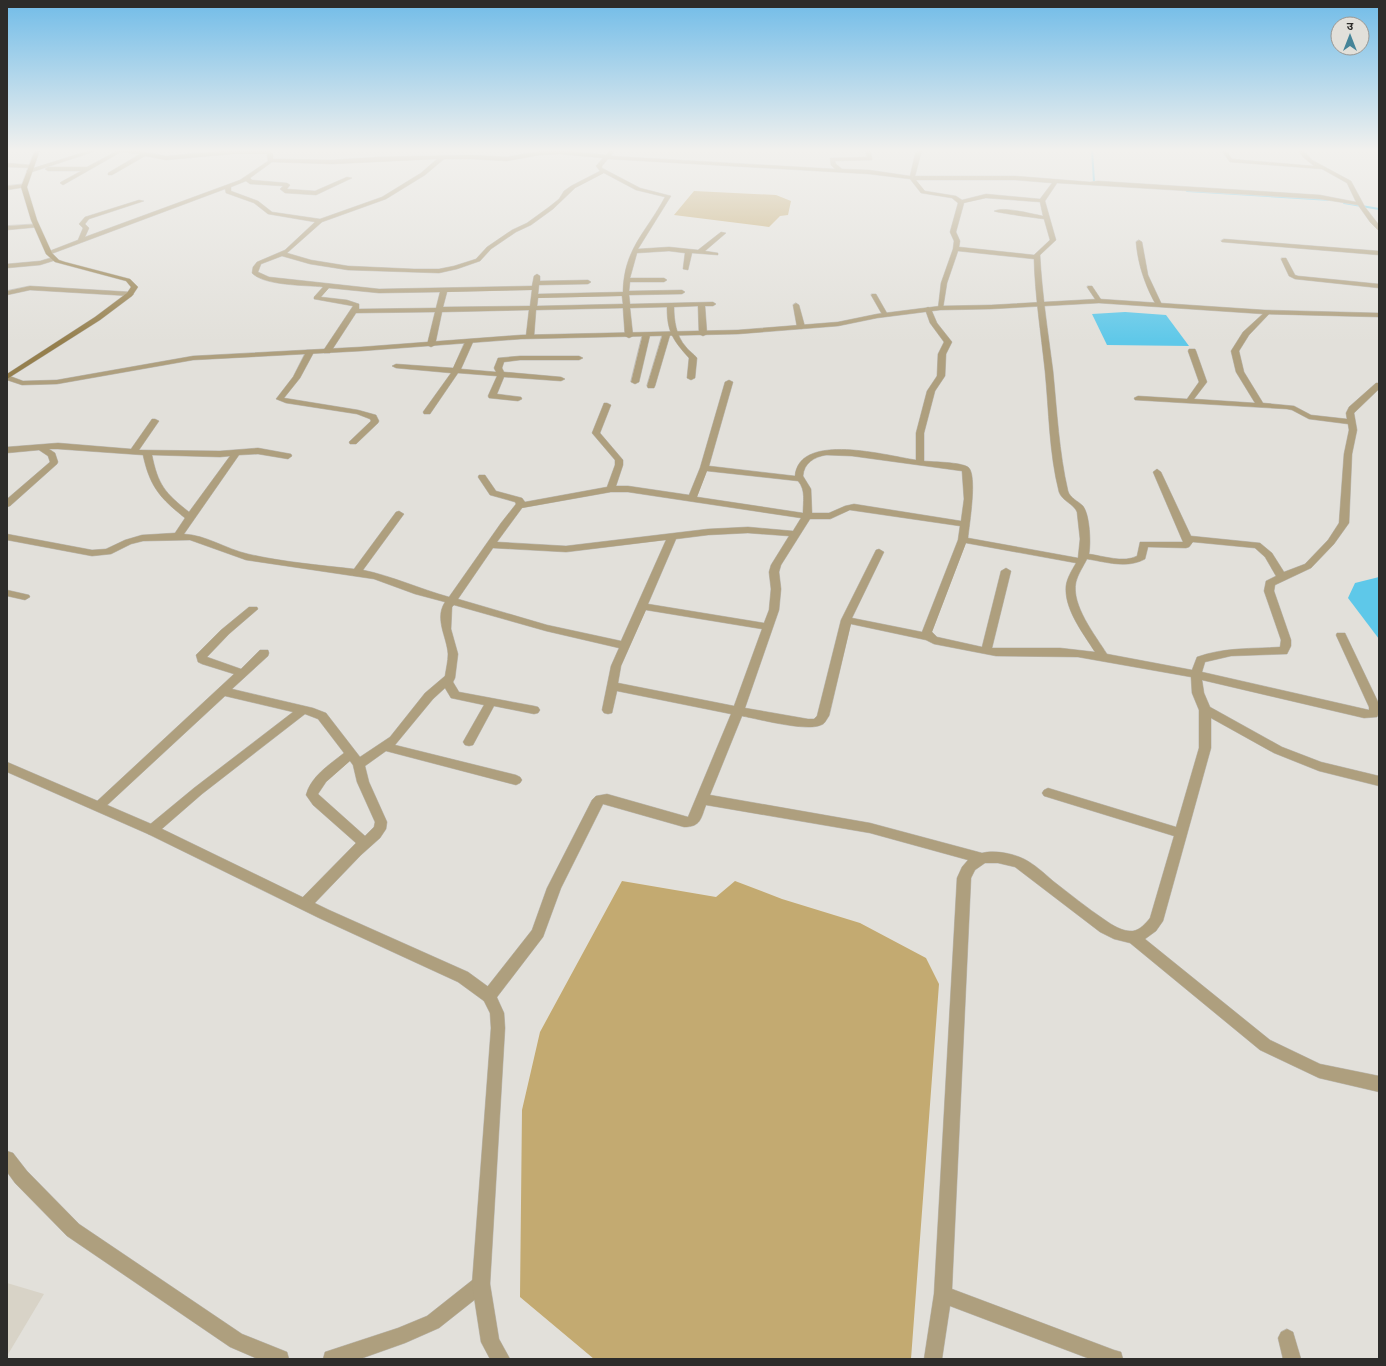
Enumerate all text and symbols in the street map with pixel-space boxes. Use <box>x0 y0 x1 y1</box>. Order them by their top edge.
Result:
north arrow <box>1330 16 1370 56</box>
text: उ <box>1347 19 1354 33</box>

